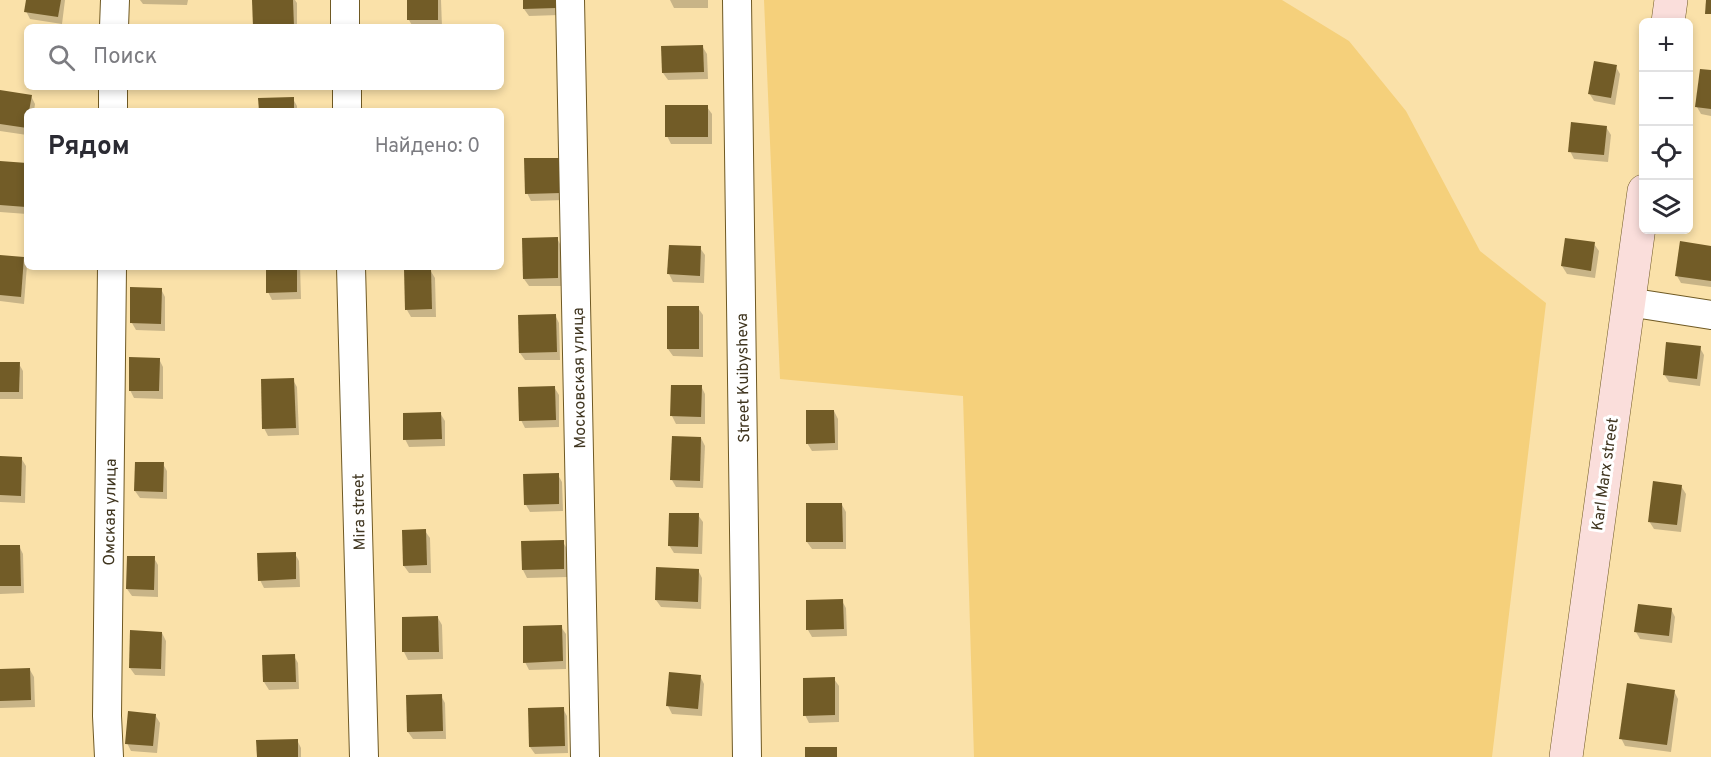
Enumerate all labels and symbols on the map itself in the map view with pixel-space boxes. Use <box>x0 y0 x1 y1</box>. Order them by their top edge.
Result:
street label: Московская улица <box>569 307 591 449</box>
street label: Street Kuibysheva <box>733 313 755 443</box>
street label: Karl Marx street <box>1588 416 1624 532</box>
street label: Омская улица <box>100 458 122 566</box>
street label: Mira street <box>349 473 371 551</box>

